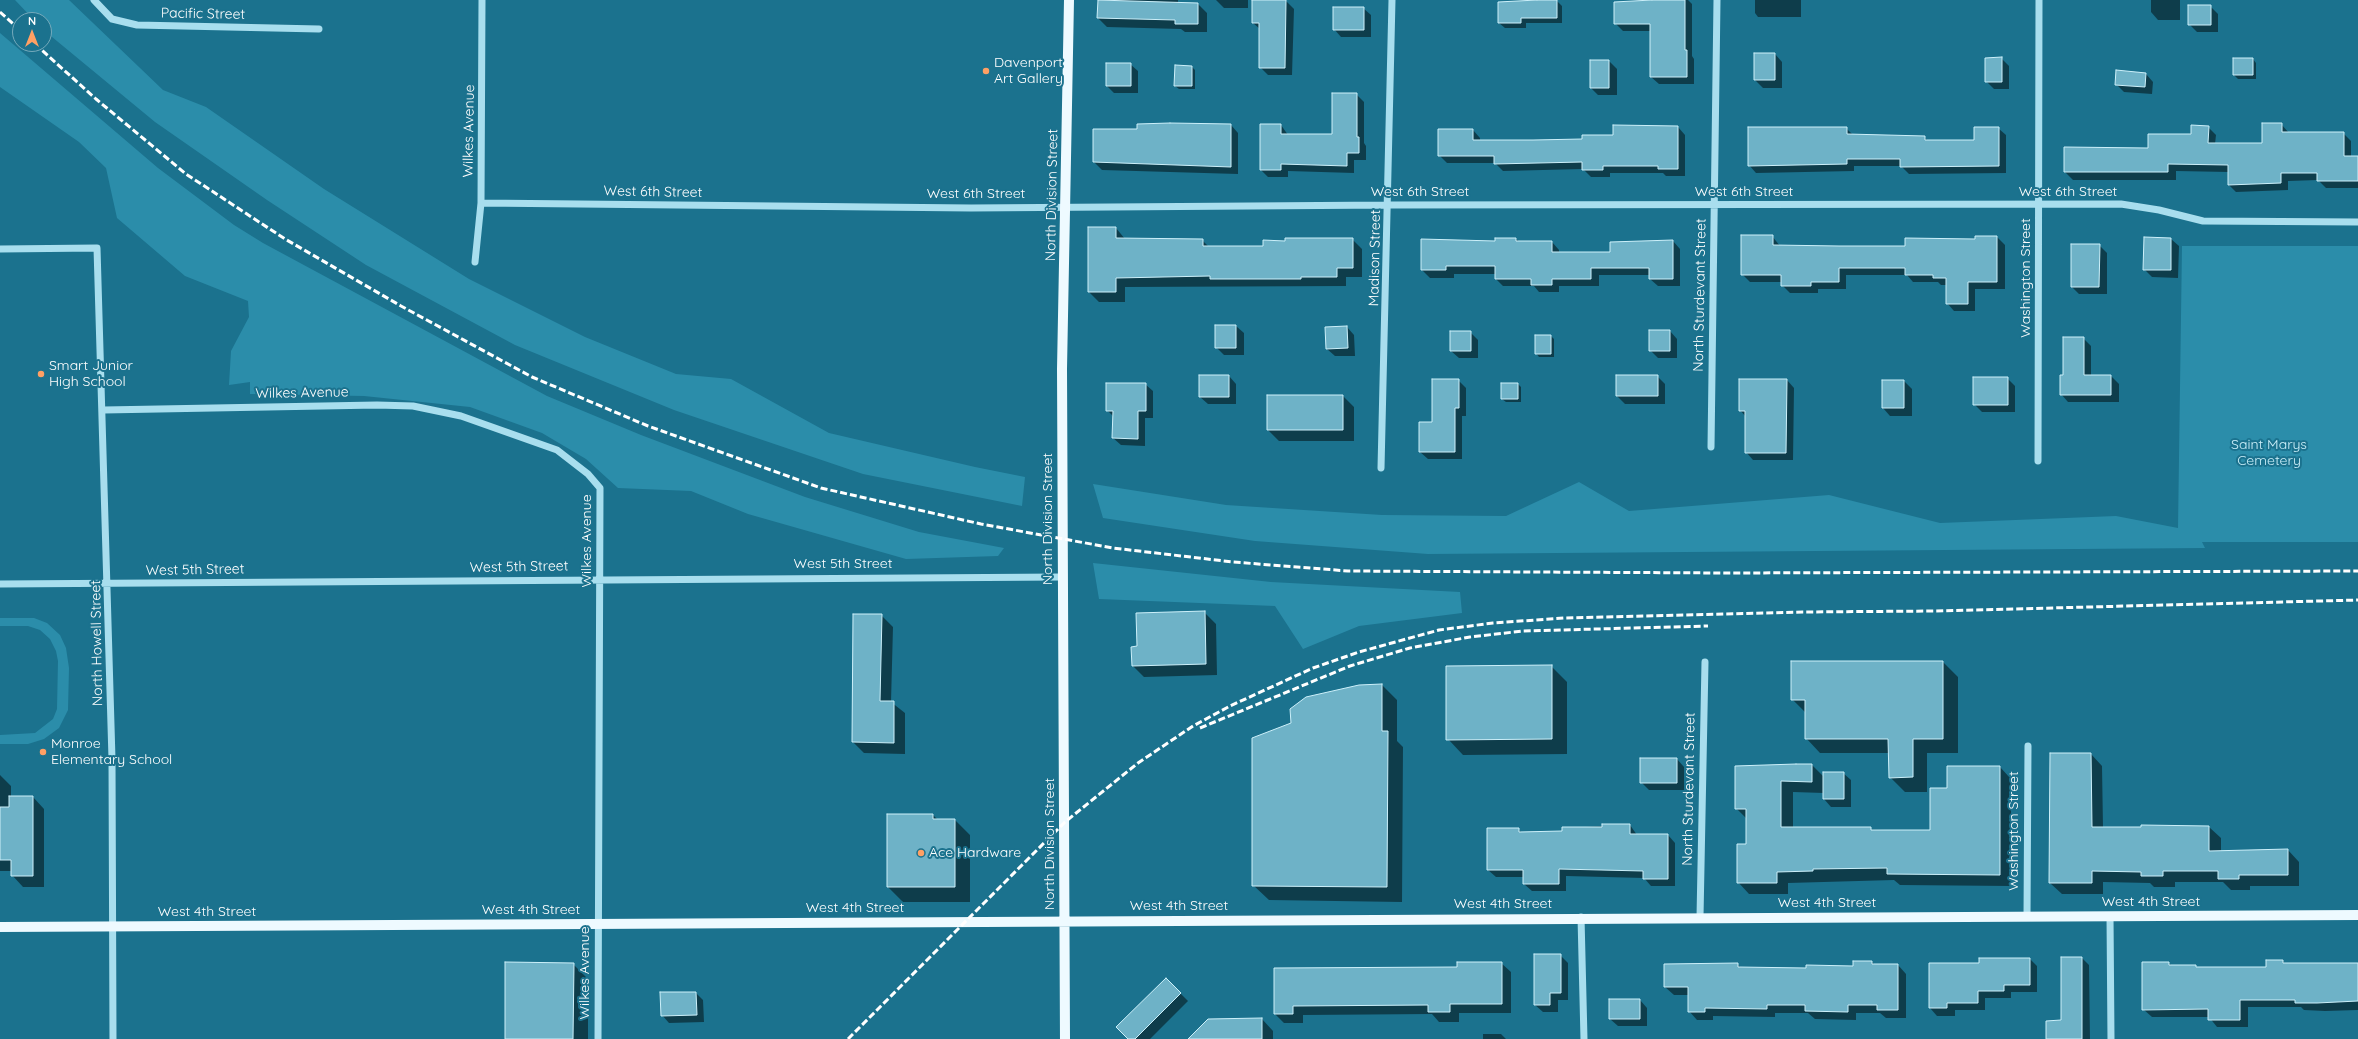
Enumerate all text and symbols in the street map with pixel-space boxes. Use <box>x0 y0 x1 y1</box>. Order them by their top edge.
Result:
street label: Pacific Street <box>161 5 245 23</box>
north arrow <box>12 12 52 52</box>
text: N <box>28 14 36 28</box>
place label: Davenport Art Gallery <box>994 55 1063 88</box>
marker: Davenport Art Gallery <box>981 66 991 76</box>
street label: Wilkes Avenue <box>460 84 478 178</box>
street label: North Division Street <box>1042 129 1062 261</box>
street label: West 6th Street <box>604 183 702 201</box>
street label: West 6th Street <box>1371 184 1469 200</box>
street label: West 6th Street <box>1695 184 1793 200</box>
street label: West 6th Street <box>2019 184 2117 200</box>
street label: West 6th Street <box>927 186 1025 202</box>
street label: Madison Street <box>1366 209 1384 307</box>
street label: North Sturdevant Street <box>1690 218 1710 372</box>
street label: Washington Street <box>2018 218 2034 338</box>
place label: Smart Junior High School <box>49 358 133 390</box>
marker: Smart Junior High School <box>36 369 46 379</box>
street label: Wilkes Avenue <box>255 384 349 402</box>
park label: Saint Marys Cemetery <box>2231 437 2307 470</box>
street label: North Division Street <box>1040 453 1056 585</box>
street label: Wilkes Avenue <box>579 494 595 588</box>
street label: West 5th Street <box>794 556 892 572</box>
street label: West 5th Street <box>469 558 569 576</box>
street label: West 5th Street <box>145 561 245 579</box>
street label: North Howell Street <box>88 580 106 706</box>
street label: North Sturdevant Street <box>1679 712 1699 866</box>
place label: Monroe Elementary School <box>51 736 172 768</box>
marker: Monroe Elementary School <box>38 747 48 757</box>
street label: Washington Street <box>2006 771 2022 891</box>
street label: North Division Street <box>1042 778 1058 910</box>
place label: Ace Hardware <box>929 845 1021 861</box>
marker: Ace Hardware <box>916 848 926 858</box>
street label: West 4th Street <box>2102 894 2200 910</box>
street label: West 4th Street <box>1778 895 1876 911</box>
street label: West 4th Street <box>1454 896 1552 912</box>
street label: West 4th Street <box>1130 898 1228 914</box>
street label: West 4th Street <box>806 900 904 916</box>
street label: West 4th Street <box>482 902 580 918</box>
street label: West 4th Street <box>158 904 256 920</box>
street label: Wilkes Avenue <box>577 926 593 1020</box>

